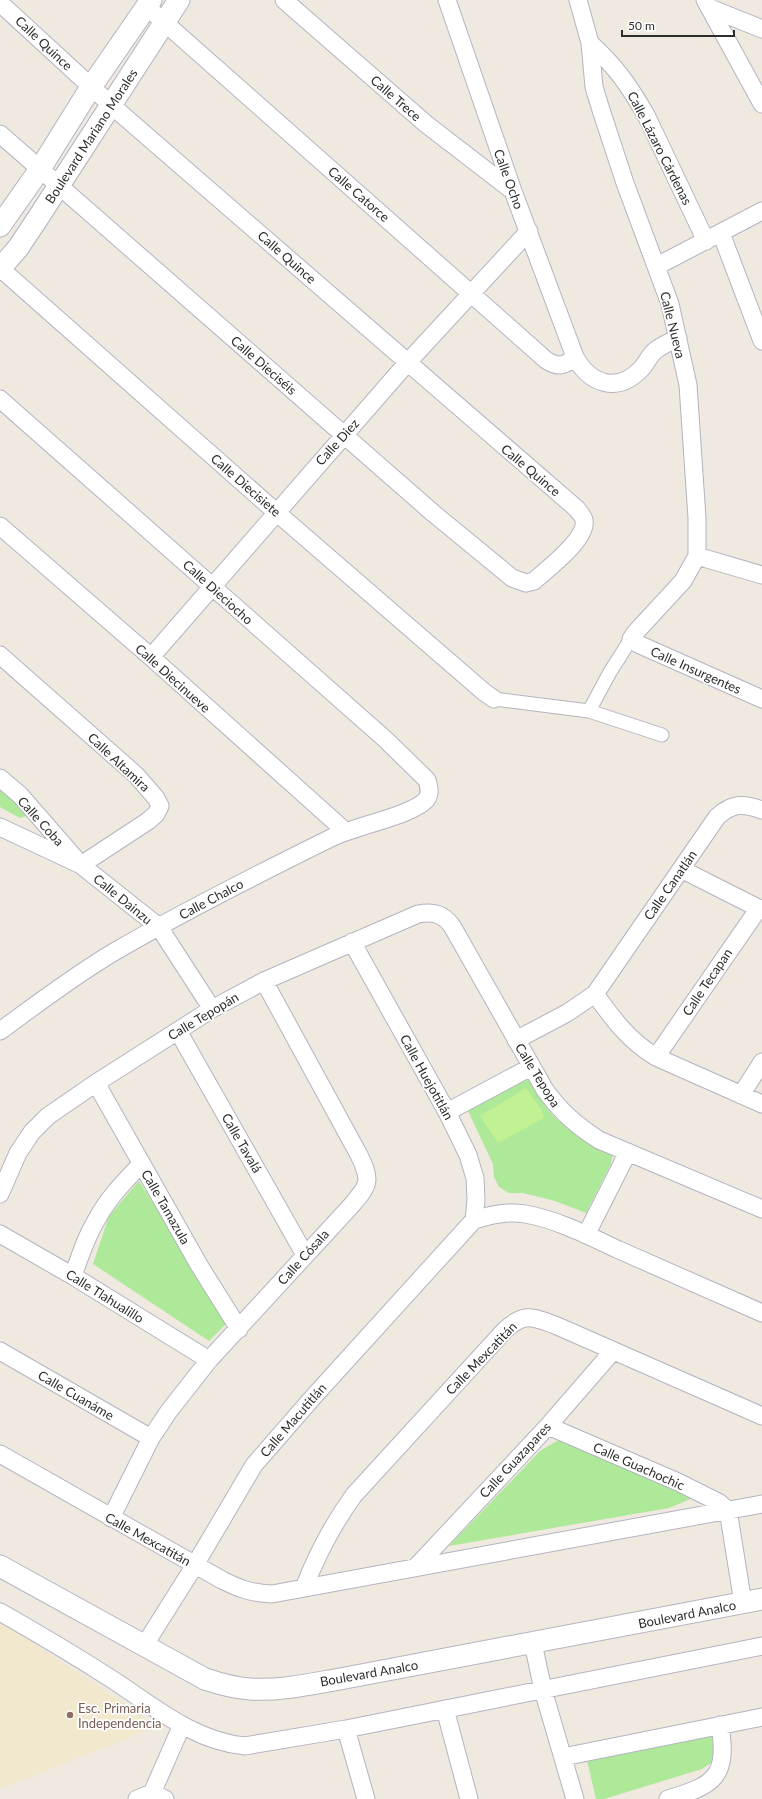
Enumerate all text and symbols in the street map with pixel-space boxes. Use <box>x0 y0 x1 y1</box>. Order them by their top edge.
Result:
street label: Calle Quince <box>12 12 76 74</box>
scale bar <box>622 12 734 38</box>
text: 50 m <box>628 18 655 33</box>
street label: Boulevard Mariano Morales <box>41 65 141 206</box>
street label: Calle Trece <box>367 72 425 124</box>
street label: Calle Lázaro Cárdenas <box>624 89 696 208</box>
street label: Calle Ocho <box>491 147 527 211</box>
street label: Calle Catorce <box>325 163 393 225</box>
street label: Calle Quince <box>254 227 320 287</box>
street label: Calle Nueva <box>657 290 689 360</box>
street label: Calle Dieciséis <box>228 332 300 398</box>
street label: Calle Diez <box>312 415 362 469</box>
street label: Calle Quince <box>498 441 564 499</box>
street label: Calle Diecisiete <box>208 450 284 520</box>
street label: Calle Dieciocho <box>180 556 256 628</box>
street label: Calle Diecinueve <box>132 640 214 716</box>
street label: Calle Insurgentes <box>648 643 744 697</box>
street label: Calle Altamira <box>85 729 153 795</box>
street label: Calle Coba <box>15 793 67 849</box>
street label: Calle Canatlán <box>640 847 700 923</box>
street label: Calle Dainzu <box>90 870 156 928</box>
street label: Calle Chalco <box>176 875 246 923</box>
street label: Calle Tecapan <box>679 945 735 1019</box>
street label: Calle Tepopán <box>165 989 241 1043</box>
street label: Calle Huejotitlán <box>397 1031 457 1123</box>
street label: Calle Tepopa <box>512 1040 564 1110</box>
street label: Calle Tavalá <box>219 1110 265 1176</box>
street label: Calle Tamazula <box>138 1167 194 1247</box>
street label: Calle Cósala <box>274 1226 332 1288</box>
street label: Calle Tlahualillo <box>63 1266 147 1326</box>
street label: Calle Mexcatitán <box>442 1318 520 1398</box>
street label: Calle Cuanáme <box>35 1367 117 1423</box>
street label: Calle Macutitlán <box>257 1380 329 1460</box>
street label: Calle Guazapares <box>476 1419 554 1501</box>
street label: Calle Guachochic <box>591 1439 687 1493</box>
street label: Calle Mexcatitán <box>102 1509 194 1569</box>
street label: Boulevard Analco <box>637 1597 737 1631</box>
street label: Boulevard Analco <box>319 1656 419 1690</box>
place label: Esc. Primaria Independencia <box>78 1700 162 1731</box>
marker: Esc. Primaria Independencia <box>65 1710 75 1720</box>

